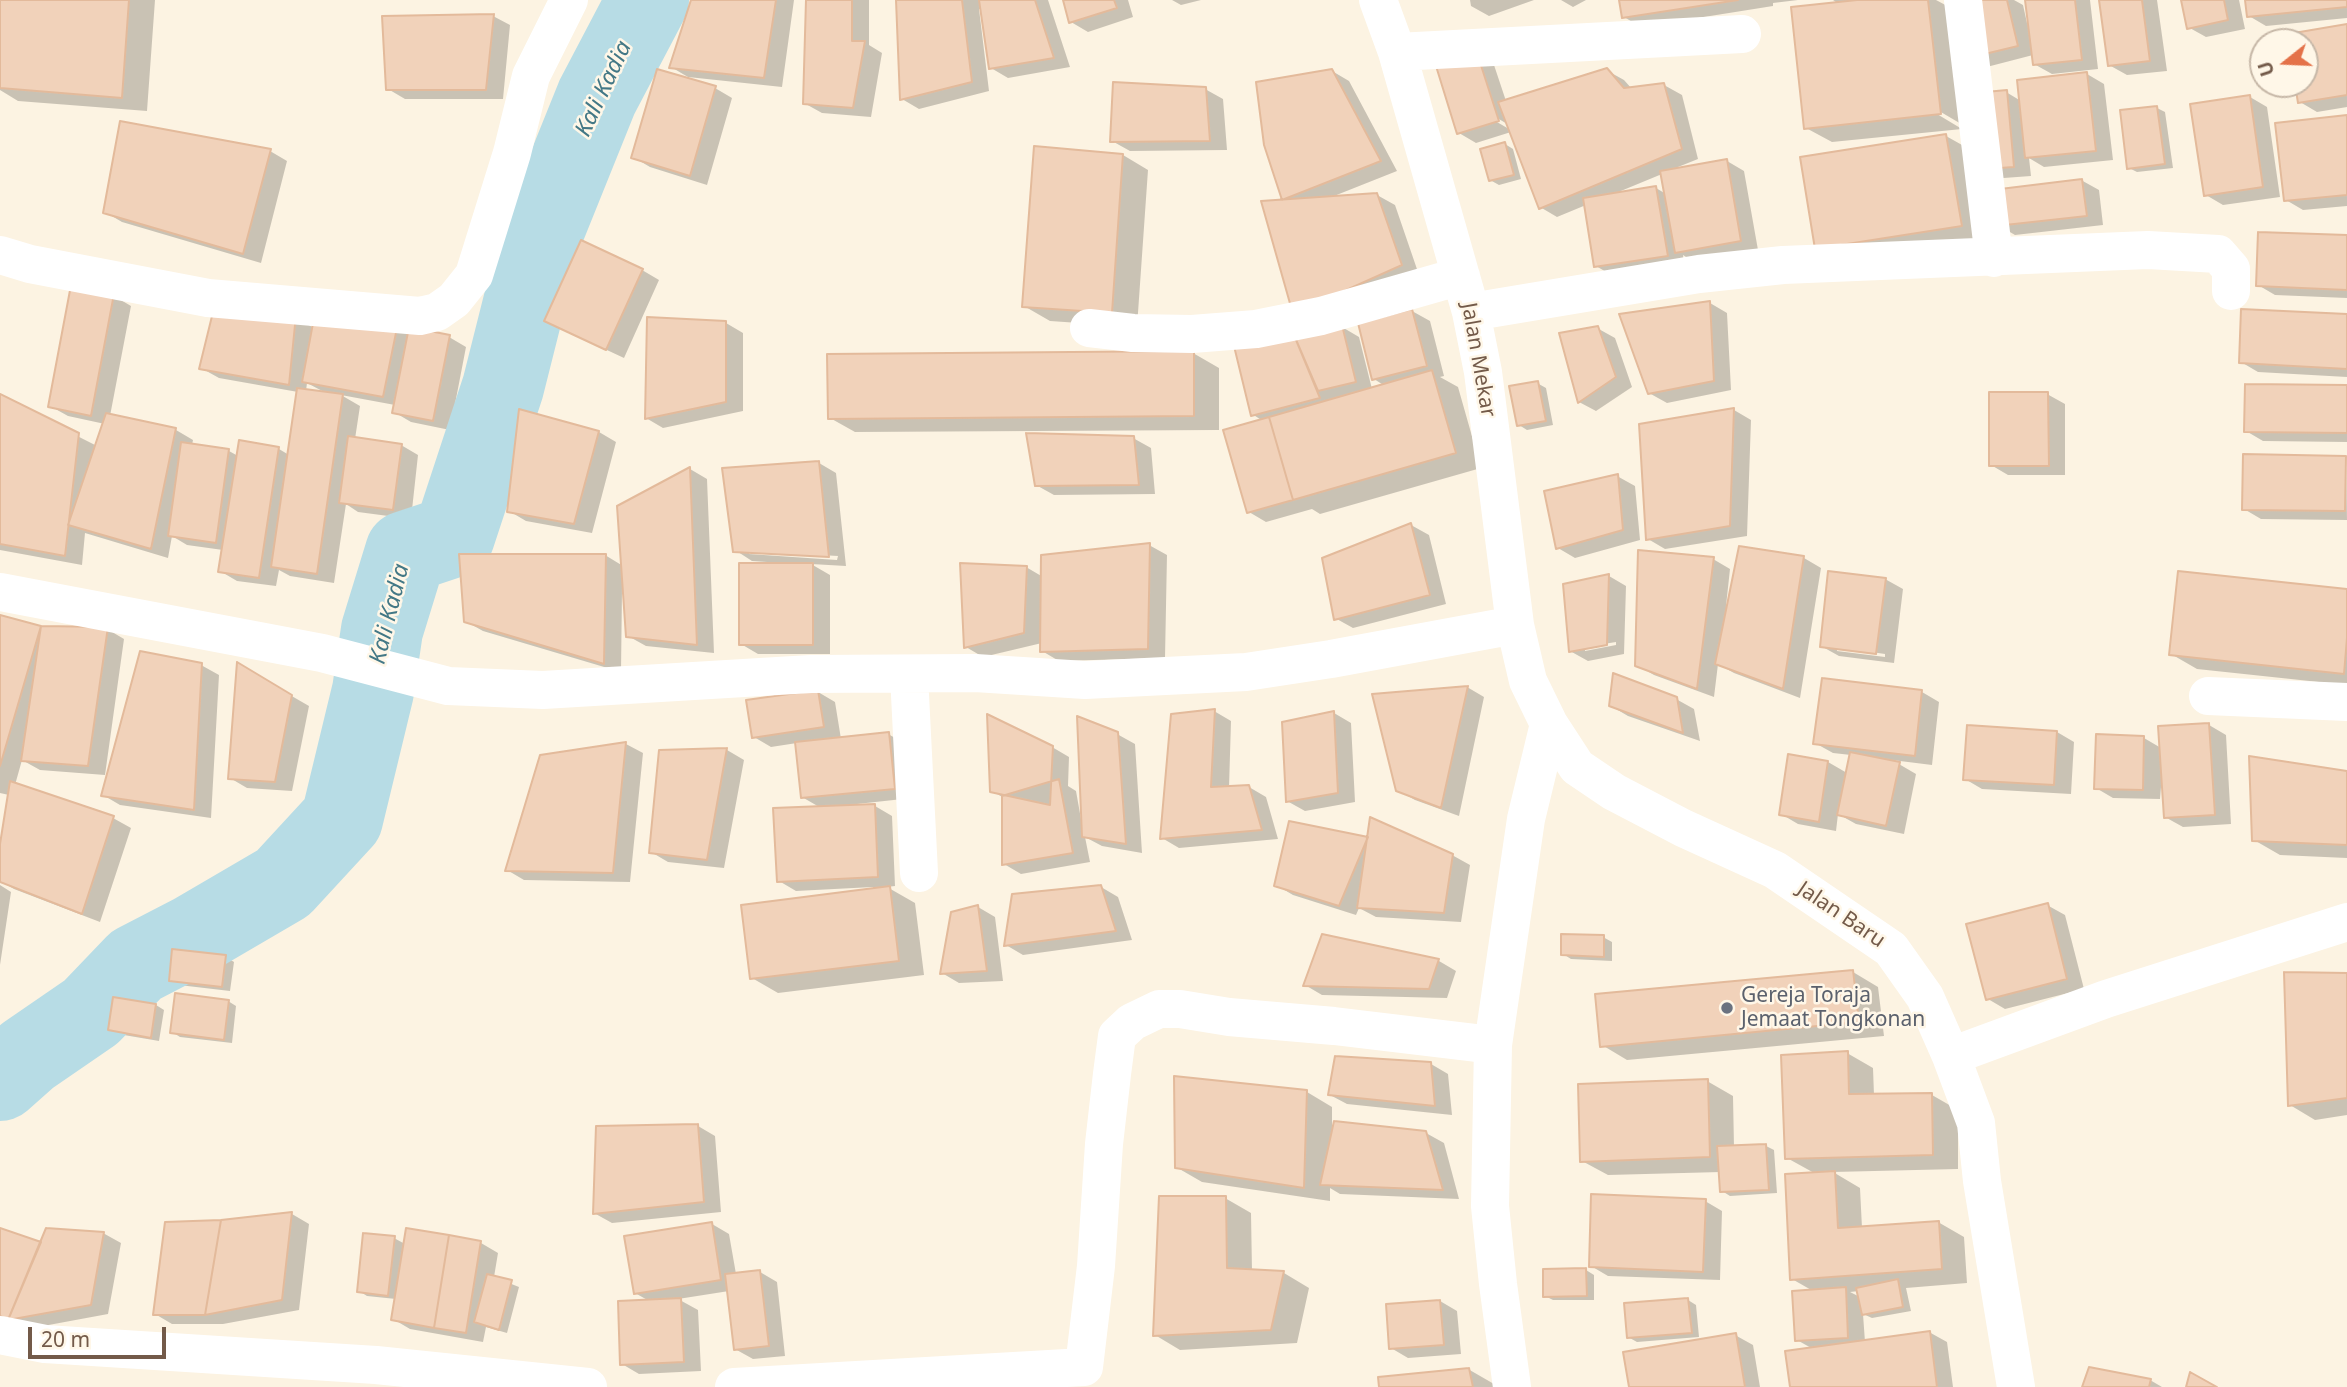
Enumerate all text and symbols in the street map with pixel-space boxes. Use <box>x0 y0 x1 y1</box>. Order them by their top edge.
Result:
north arrow <box>2249 28 2319 98</box>
water label: Kali Kadia <box>570 37 638 141</box>
text: U <box>2251 58 2281 80</box>
street label: Jalan Mekar <box>1456 301 1500 419</box>
water label: Kali Kadia <box>364 561 416 667</box>
street label: Jalan Baru <box>1792 877 1890 953</box>
place label: Gereja Toraja Jemaat Tongkonan <box>1741 983 1925 1033</box>
marker: Gereja Toraja Jemaat Tongkonan <box>1719 1000 1735 1016</box>
scale bar <box>32 1314 170 1358</box>
text: 20 m <box>41 1325 90 1353</box>

